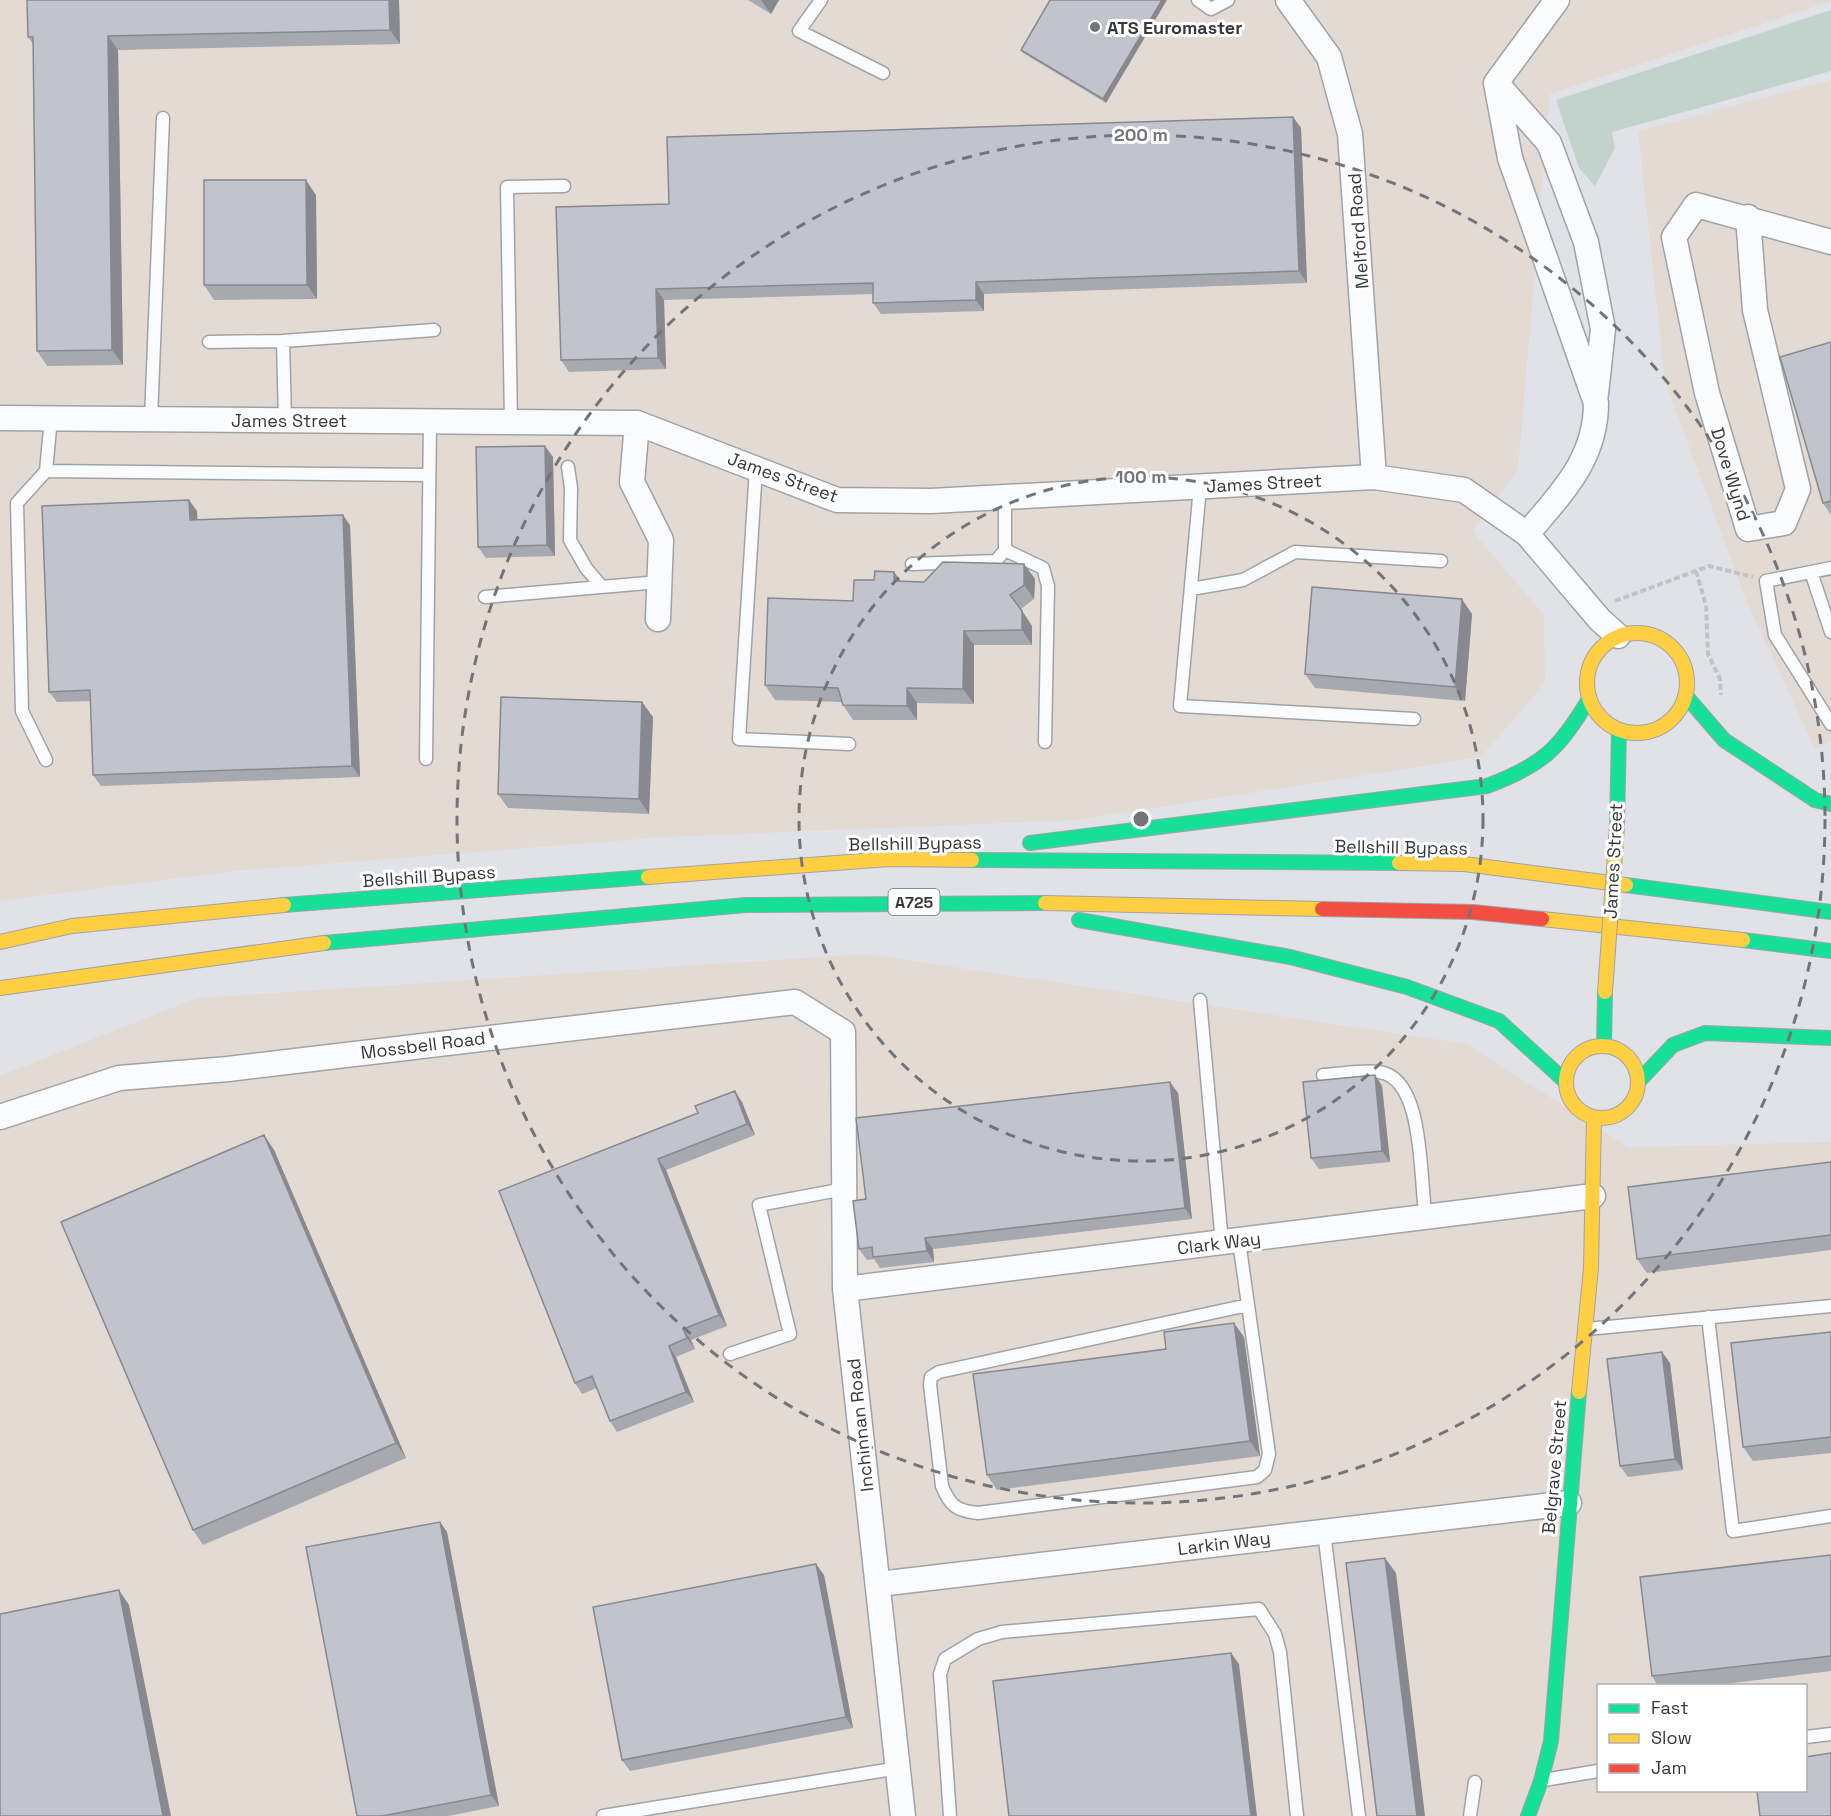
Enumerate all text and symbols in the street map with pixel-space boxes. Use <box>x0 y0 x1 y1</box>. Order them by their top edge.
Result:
place label: ATS Euromaster <box>1107 16 1242 39</box>
marker: ATS Euromaster <box>1088 20 1102 34</box>
text: 200 m <box>1114 123 1168 146</box>
street label: Melford Road <box>1342 172 1374 290</box>
street label: James Street <box>231 409 347 432</box>
street label: Dove Wynd <box>1706 424 1756 524</box>
street label: James Street <box>725 446 841 508</box>
text: 100 m <box>1115 465 1167 488</box>
street label: James Street <box>1206 468 1322 498</box>
street label: James Street <box>1598 803 1628 919</box>
centre of rings <box>1131 809 1151 829</box>
street label: Bellshill Bypass <box>848 830 982 856</box>
street label: Bellshill Bypass <box>1334 834 1468 860</box>
street label: Bellshill Bypass <box>362 860 496 892</box>
road number: A725 <box>888 889 940 915</box>
street label: Mossbell Road <box>359 1026 487 1064</box>
street label: Clark Way <box>1176 1226 1262 1260</box>
street label: Inchinnan Road <box>842 1357 878 1493</box>
street label: Belgrave Street <box>1537 1399 1571 1535</box>
street label: Larkin Way <box>1176 1526 1272 1560</box>
legend <box>1597 1684 1807 1792</box>
text: Fast <box>1651 1696 1688 1719</box>
text: Slow <box>1651 1726 1692 1749</box>
text: Jam <box>1651 1756 1687 1779</box>

